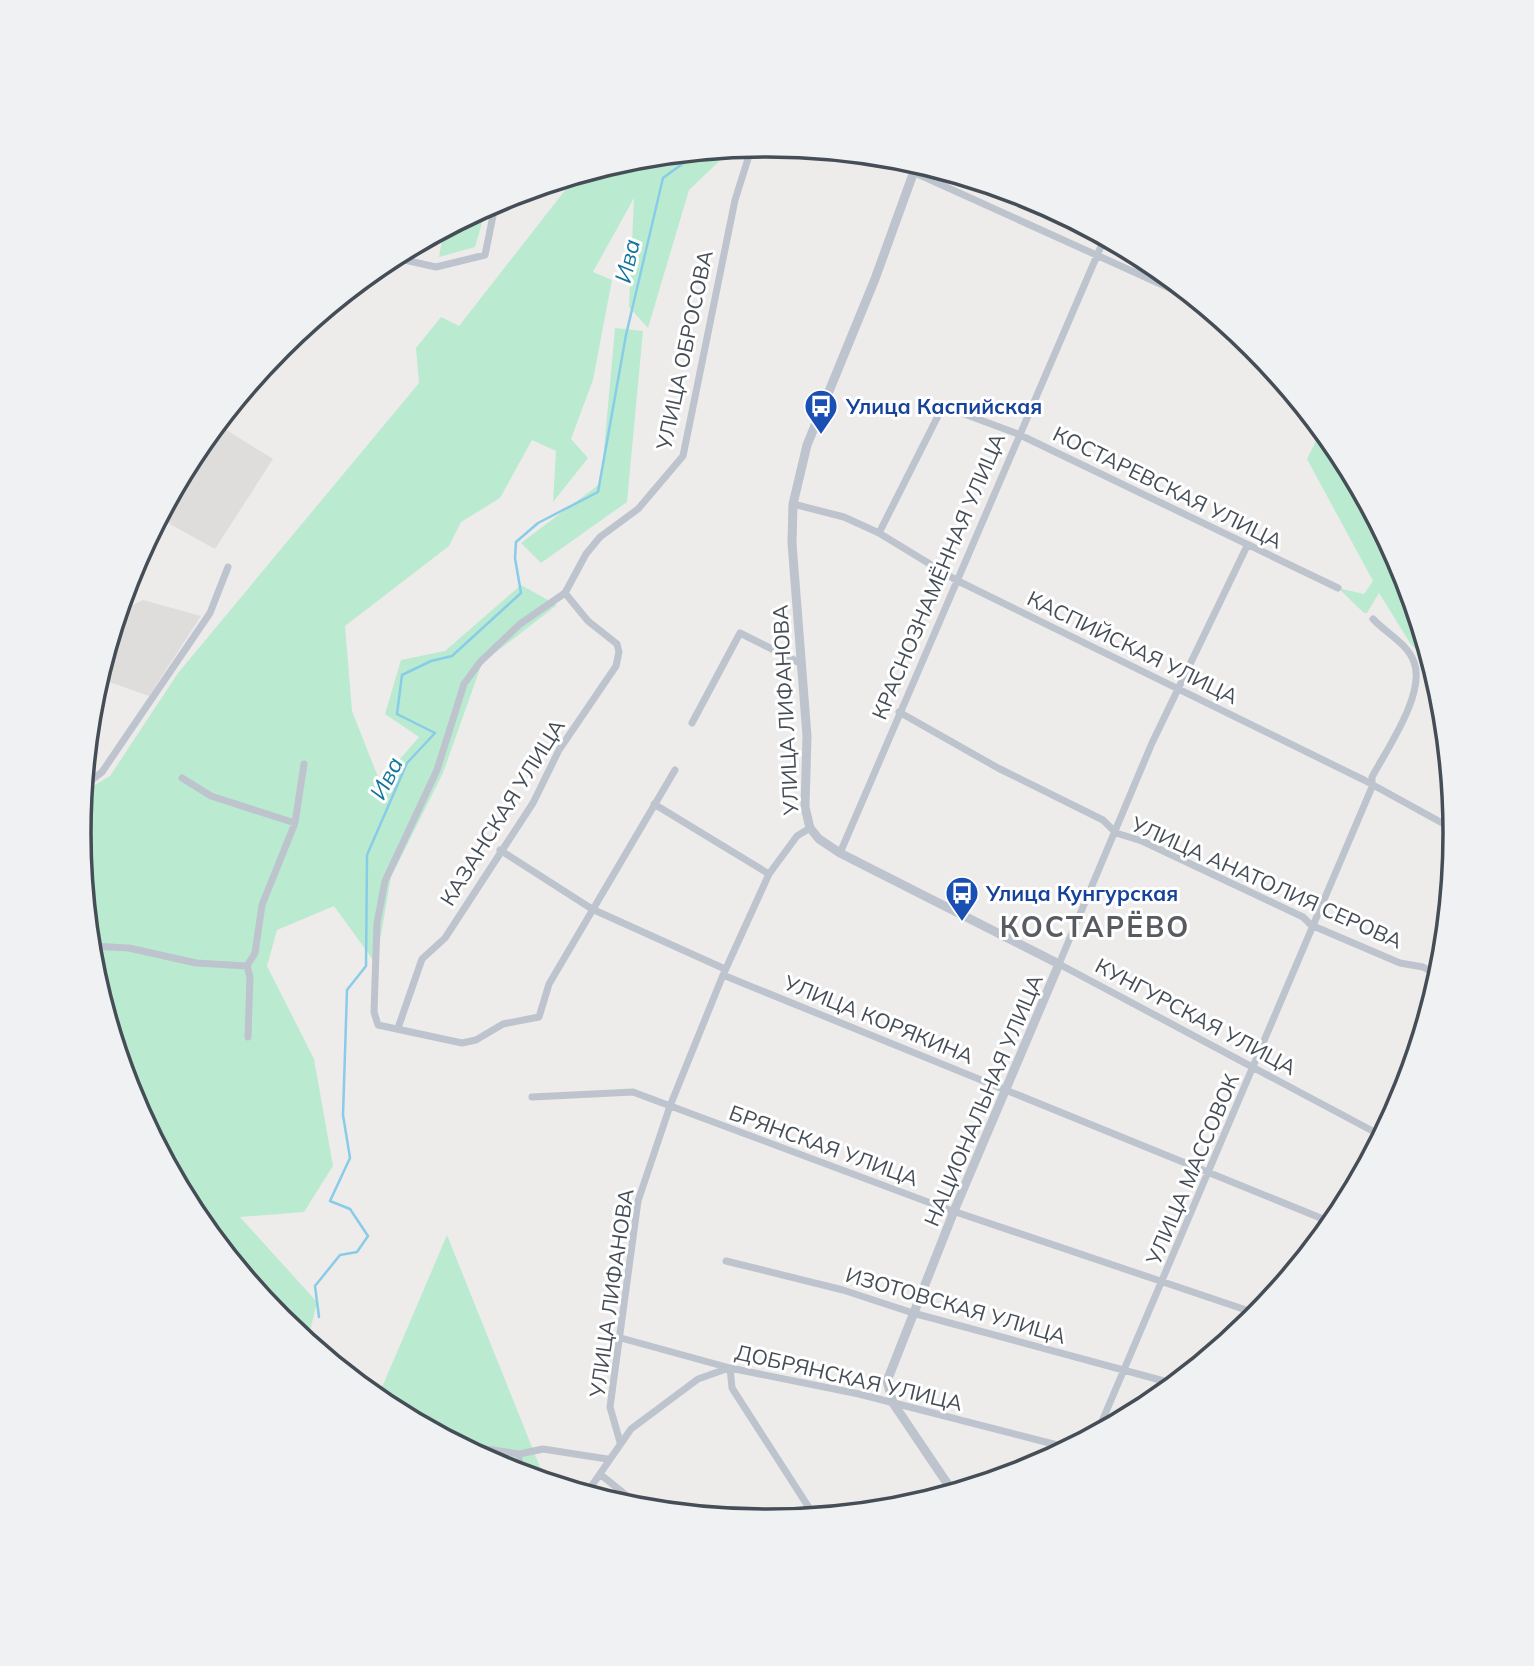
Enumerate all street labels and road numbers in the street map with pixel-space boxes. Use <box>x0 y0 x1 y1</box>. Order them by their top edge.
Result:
street label: УЛИЦА ОБРОСОВА <box>650 247 718 453</box>
street label: КОСТАРЕВСКАЯ УЛИЦА <box>1049 420 1287 554</box>
street label: КРАСНОЗНАМЁННАЯ УЛИЦА <box>866 428 1010 723</box>
street label: КАСПИЙСКАЯ УЛИЦА <box>1023 585 1243 710</box>
street label: УЛИЦА ЛИФАНОВА <box>766 604 804 817</box>
street label: КАЗАНСКАЯ УЛИЦА <box>434 713 570 910</box>
street label: УЛИЦА АНАТОЛИЯ СЕРОВА <box>1126 810 1407 954</box>
street label: КУНГУРСКАЯ УЛИЦА <box>1091 952 1301 1080</box>
street label: УЛИЦА КОРЯКИНА <box>779 969 978 1069</box>
street label: НАЦИОНАЛЬНАЯ УЛИЦА <box>918 969 1048 1230</box>
street label: УЛИЦА МАССОВОК <box>1140 1069 1244 1269</box>
street label: БРЯНСКАЯ УЛИЦА <box>726 1099 923 1192</box>
street label: УЛИЦА ЛИФАНОВА <box>583 1186 639 1400</box>
street label: ИЗОТОВСКАЯ УЛИЦА <box>843 1261 1070 1349</box>
street label: ДОБРЯНСКАЯ УЛИЦА <box>733 1338 966 1416</box>

